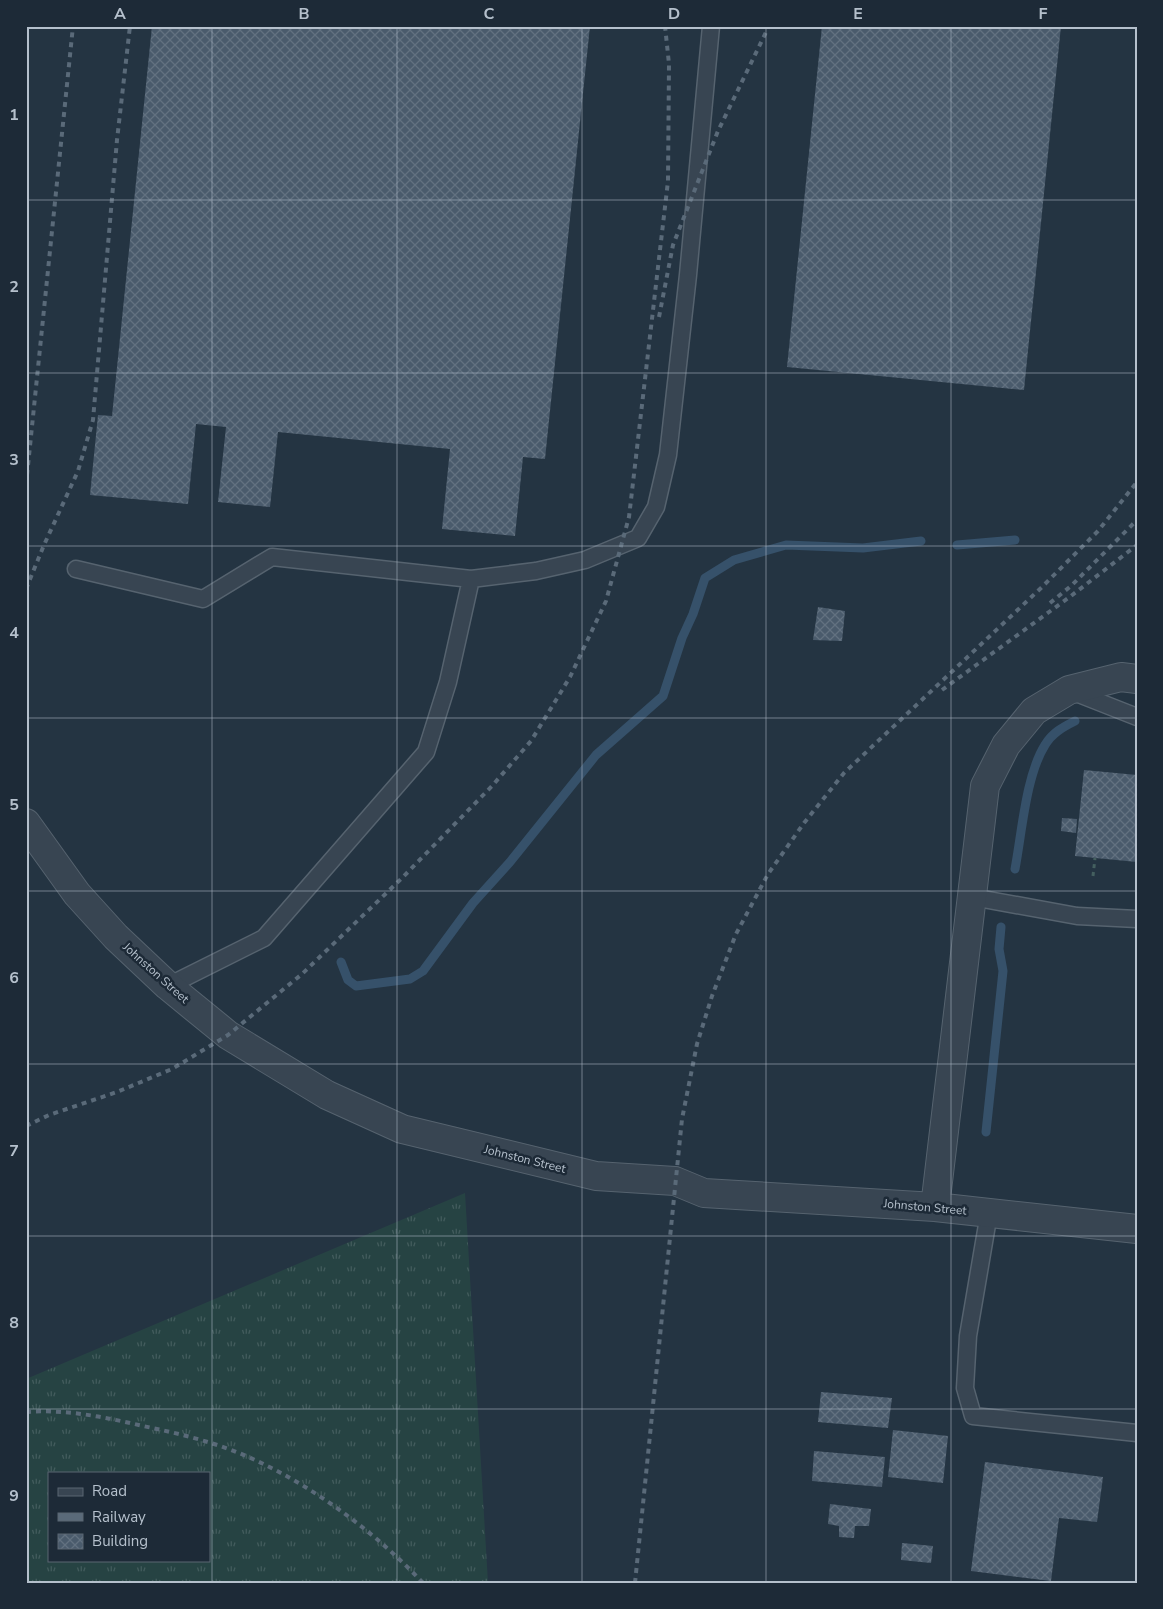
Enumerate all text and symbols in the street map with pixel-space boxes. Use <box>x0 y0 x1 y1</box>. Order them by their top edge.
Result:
text: A <box>114 3 126 25</box>
text: B <box>298 3 310 25</box>
text: C <box>484 3 495 25</box>
text: D <box>668 3 680 25</box>
text: E <box>853 3 863 25</box>
text: F <box>1039 3 1048 25</box>
text: 1 <box>9 104 19 126</box>
text: 2 <box>9 276 19 298</box>
text: 3 <box>9 449 19 471</box>
text: 4 <box>9 622 19 644</box>
text: 5 <box>9 794 19 816</box>
street label: Johnston Street <box>119 938 193 1007</box>
text: 6 <box>9 967 19 989</box>
text: 7 <box>9 1140 19 1162</box>
street label: Johnston Street <box>482 1141 568 1177</box>
street label: Johnston Street <box>882 1195 968 1219</box>
text: 8 <box>9 1312 19 1334</box>
legend <box>48 1472 210 1562</box>
text: Road <box>92 1481 127 1501</box>
text: 9 <box>9 1485 19 1507</box>
text: Railway <box>92 1507 146 1527</box>
text: Building <box>92 1531 148 1551</box>

